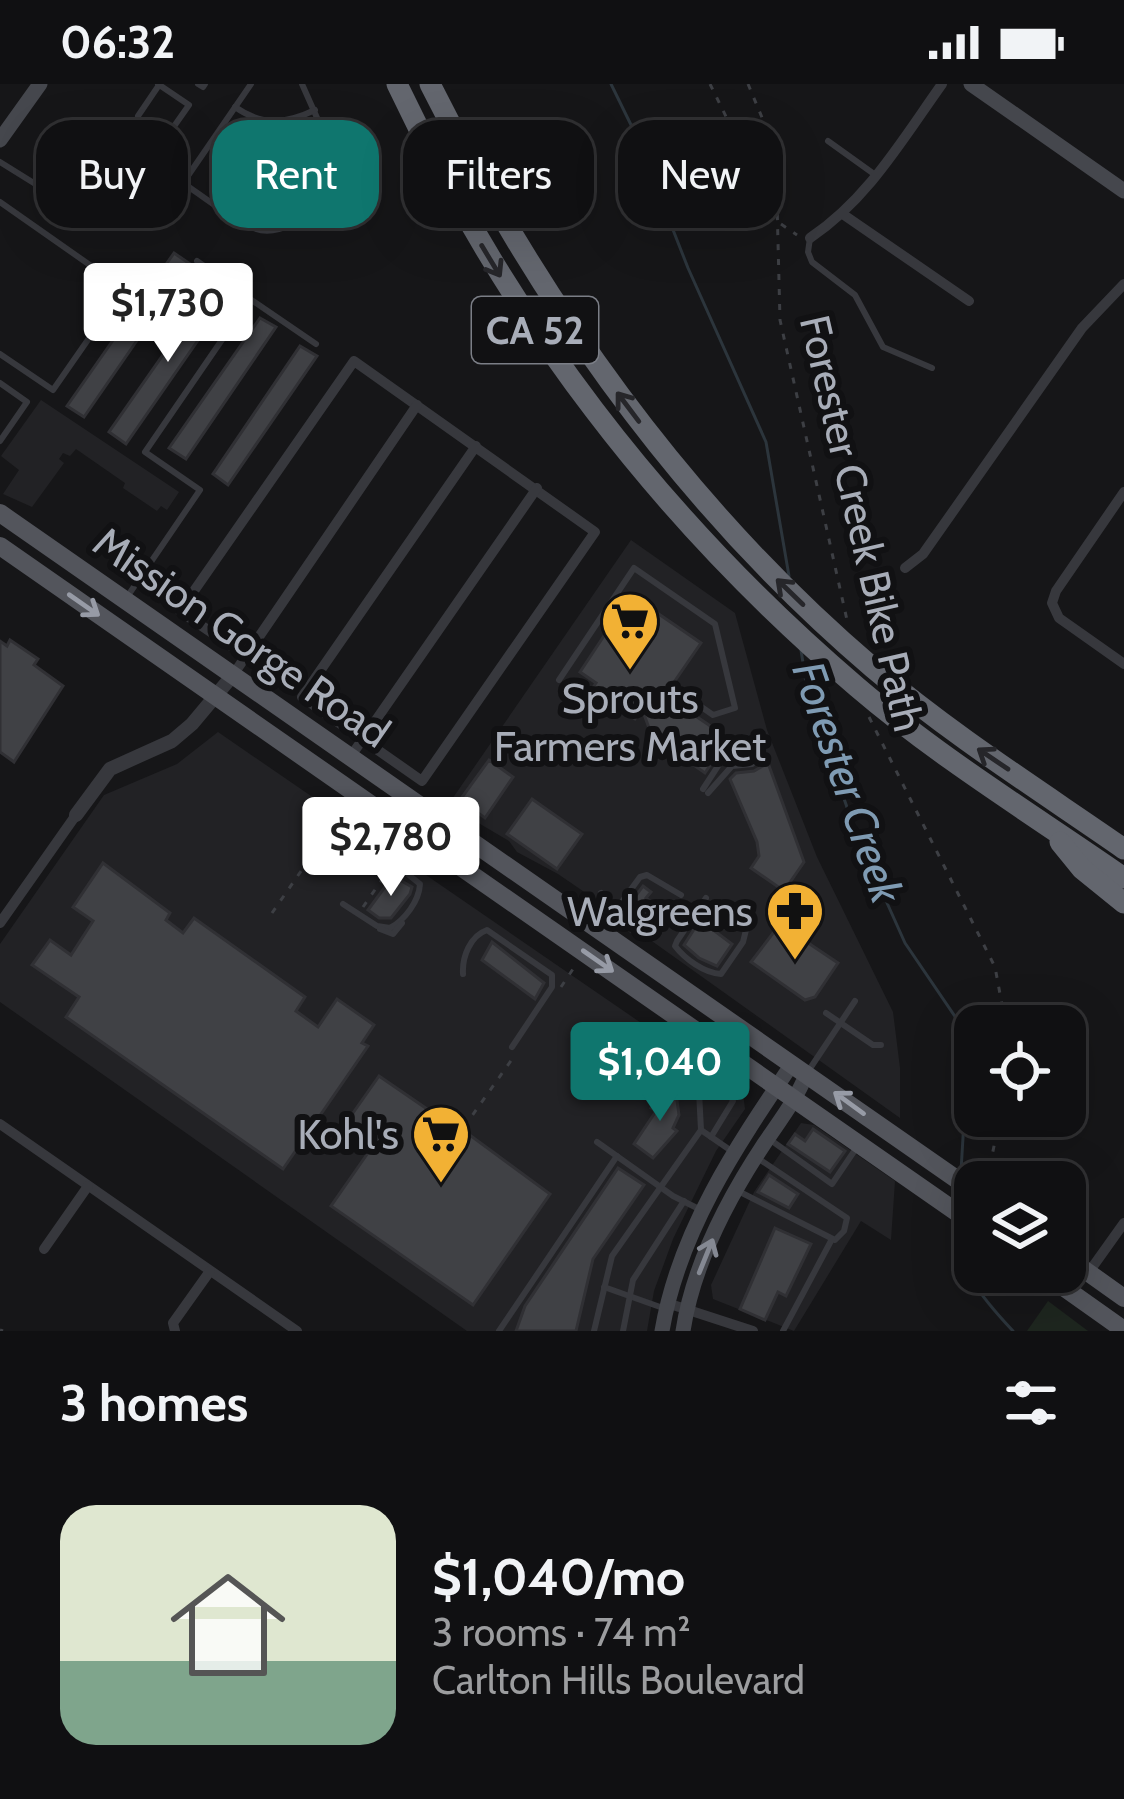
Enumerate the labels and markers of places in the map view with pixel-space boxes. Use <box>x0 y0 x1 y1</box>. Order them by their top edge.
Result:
pin: $1,730 <box>70 263 266 365</box>
supermarket icon: Sprouts Farmers Market <box>599 590 661 672</box>
place label: Sprouts Farmers Market <box>494 672 766 772</box>
pin: $2,780 <box>293 797 489 899</box>
pharmacy icon: Walgreens <box>764 880 826 962</box>
place label: Walgreens <box>567 885 753 937</box>
pin: $1,040 <box>562 1022 758 1124</box>
supermarket icon: Kohl's <box>410 1103 472 1185</box>
place label: Kohl's <box>297 1108 399 1160</box>

